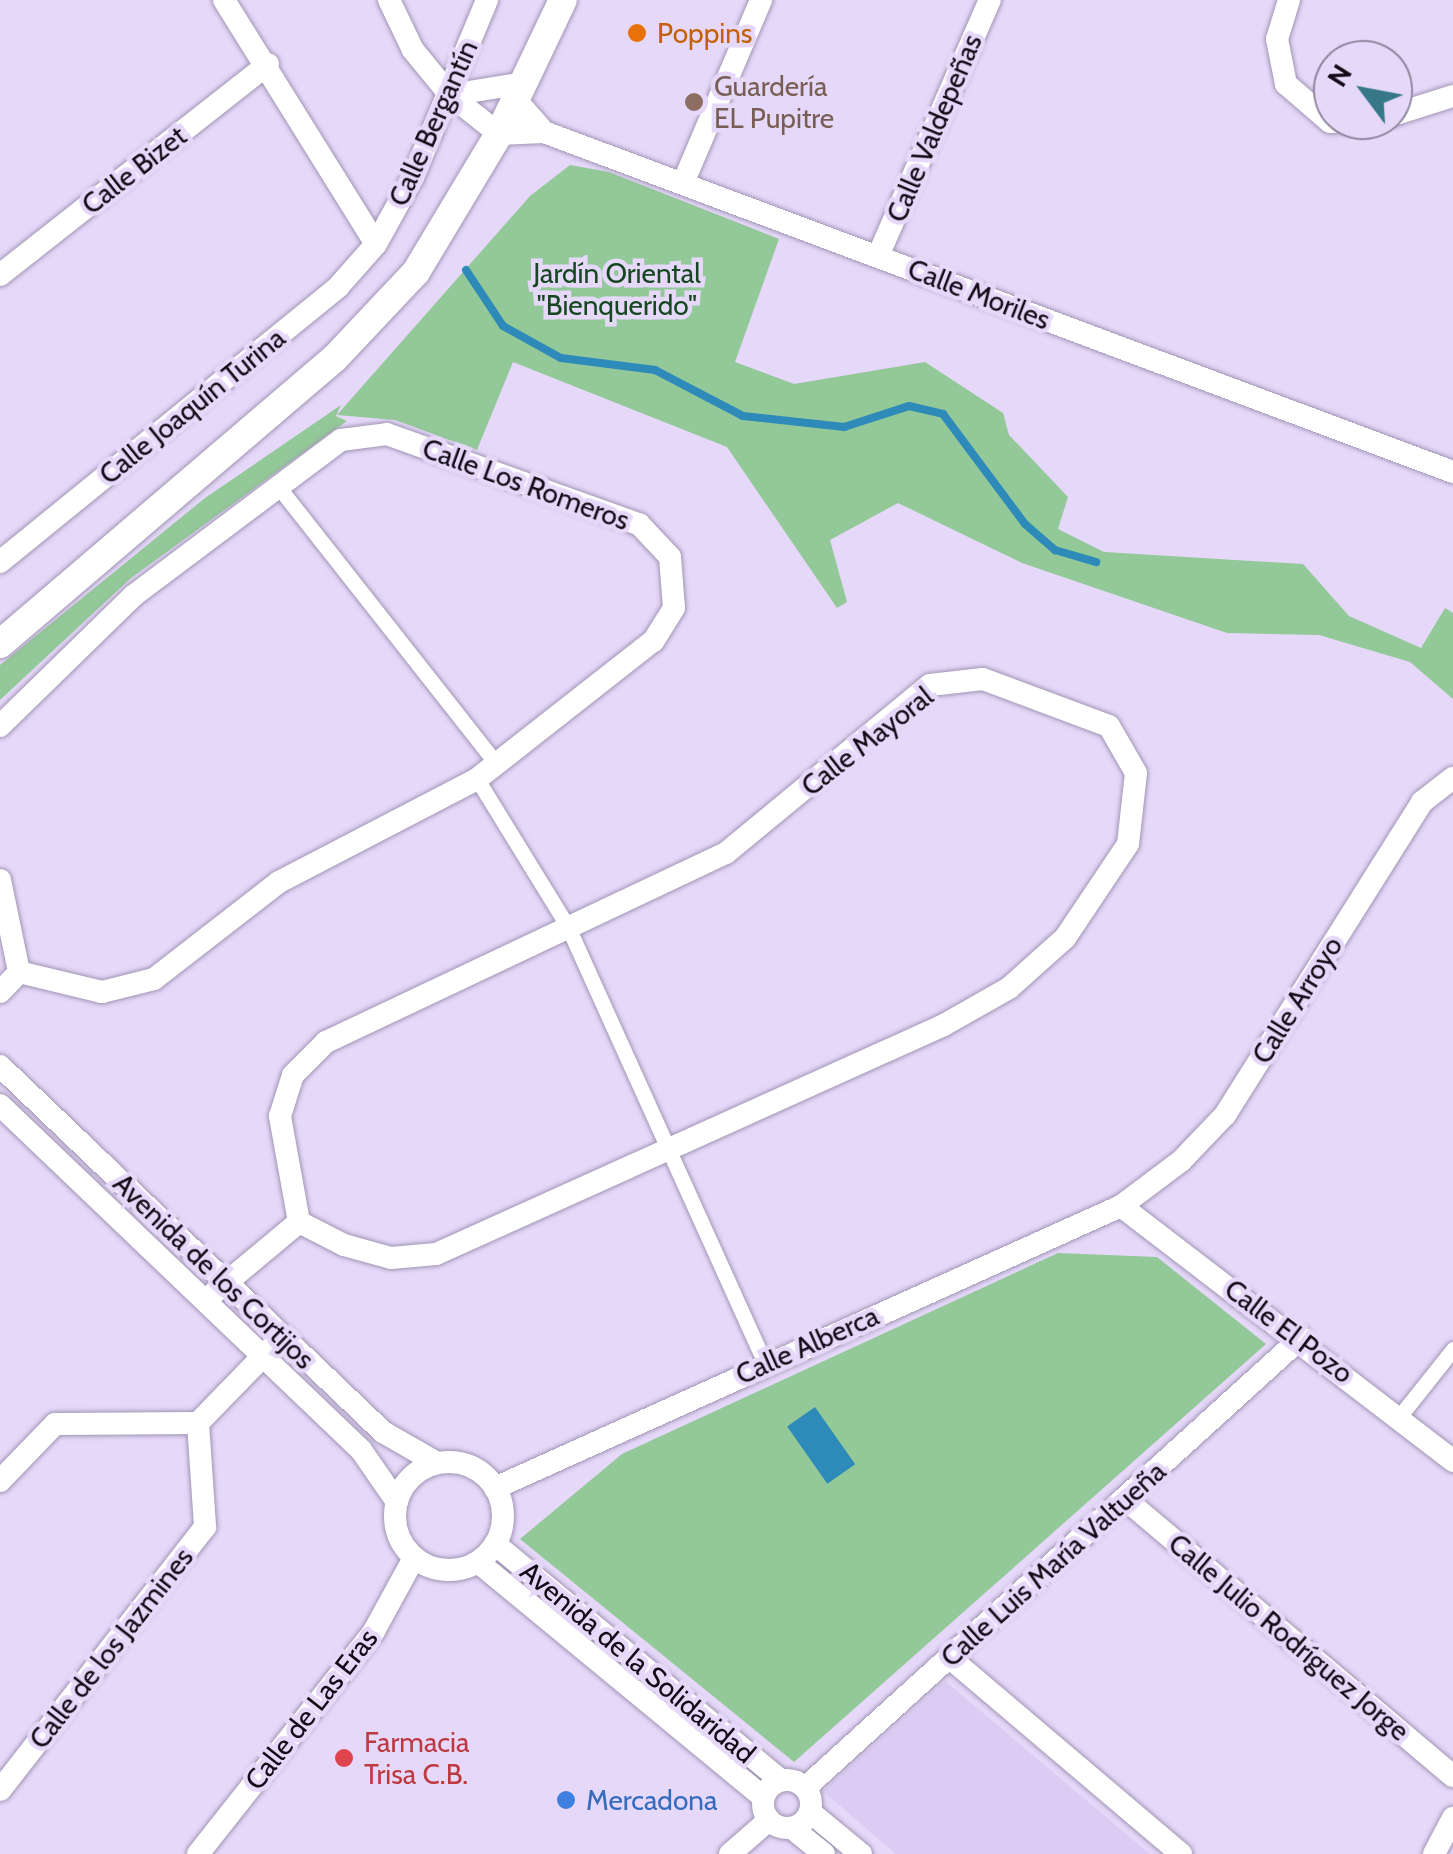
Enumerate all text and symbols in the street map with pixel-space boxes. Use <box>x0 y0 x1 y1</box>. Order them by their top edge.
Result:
place label: Poppins <box>657 16 752 50</box>
marker: Poppins <box>626 22 648 44</box>
street label: Calle Valdepeñas <box>879 29 989 227</box>
street label: Calle Bergantín <box>381 35 485 211</box>
north arrow <box>1313 40 1413 140</box>
text: N <box>1320 58 1359 93</box>
place label: Guardería EL Pupitre <box>714 69 834 135</box>
marker: Guardería EL Pupitre <box>683 91 705 113</box>
street label: Calle Bizet <box>75 119 193 221</box>
street label: Calle Moriles <box>903 252 1055 336</box>
park label: Jardín Oriental "Bienquerido" <box>533 256 701 322</box>
street label: Calle Joaquín Turina <box>92 321 292 491</box>
street label: Calle Los Romeros <box>418 431 634 537</box>
street label: Calle Mayoral <box>794 679 940 803</box>
street label: Calle Arroyo <box>1245 930 1349 1070</box>
street label: Avenida de los Cortijos <box>107 1166 321 1376</box>
street label: Calle El Pozo <box>1218 1272 1360 1390</box>
street label: Calle Alberca <box>730 1299 884 1391</box>
street label: Calle Luis María Valtueña <box>934 1454 1172 1674</box>
street label: Calle Julio Rodríguez Jorge <box>1162 1527 1416 1747</box>
street label: Calle de los Jazmines <box>22 1541 200 1755</box>
street label: Avenida de la Solidaridad <box>514 1554 762 1770</box>
street label: Calle de Las Eras <box>238 1622 384 1796</box>
place label: Farmacia Trisa C.B. <box>364 1725 469 1791</box>
marker: Farmacia Trisa C.B. <box>333 1747 355 1769</box>
place label: Mercadona <box>586 1783 717 1817</box>
marker: Mercadona <box>555 1789 577 1811</box>

